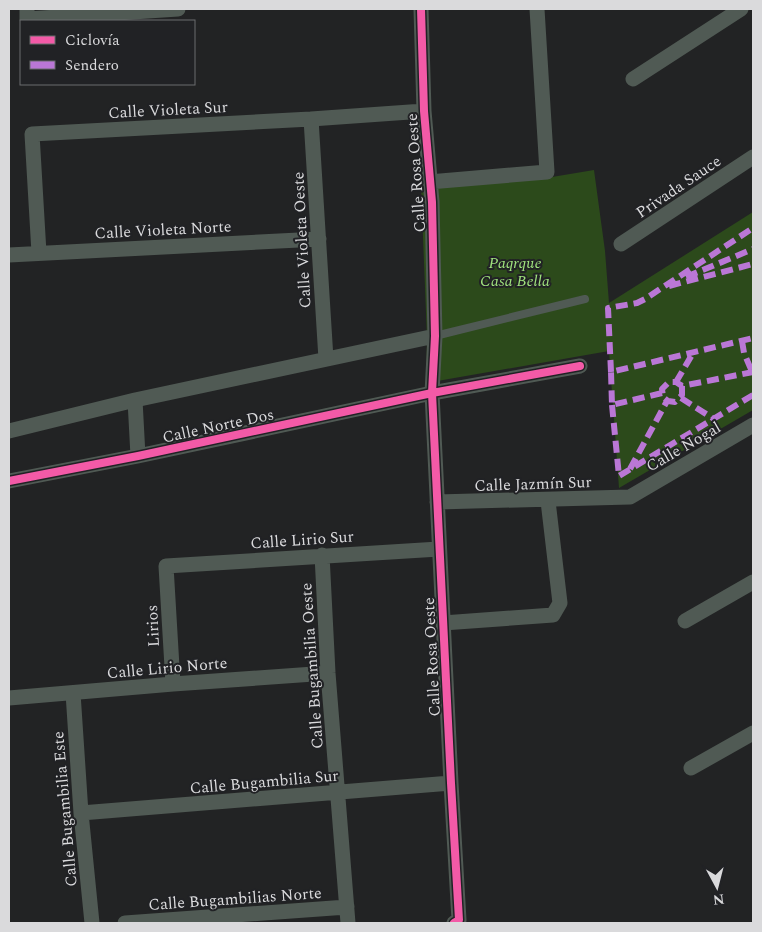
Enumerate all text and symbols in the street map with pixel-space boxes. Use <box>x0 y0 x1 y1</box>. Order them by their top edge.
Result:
legend <box>20 20 195 85</box>
text: Ciclovía <box>65 29 120 52</box>
text: Sendero <box>65 54 119 77</box>
street label: Calle Violeta Sur <box>108 95 228 125</box>
street label: Calle Rosa Oeste <box>400 113 432 233</box>
street label: Privada Sauce <box>631 149 726 224</box>
street label: Calle Violeta Oeste <box>286 171 318 309</box>
street label: Calle Violeta Norte <box>94 214 232 246</box>
park label: Paqrque Casa Bella <box>480 251 550 293</box>
street label: Calle Norte Dos <box>160 402 276 450</box>
street label: Calle Nogal <box>642 416 725 478</box>
street label: Calle Jazmín Sur <box>474 470 592 498</box>
street label: Calle Lirio Sur <box>250 524 355 556</box>
street label: Calle Bugambilia Oeste <box>294 582 330 750</box>
street label: Calle Rosa Oeste <box>417 597 447 717</box>
street label: Lirios <box>140 604 166 648</box>
street label: Calle Lirio Norte <box>106 651 228 685</box>
street label: Calle Bugambilia Este <box>46 730 84 888</box>
street label: Calle Bugambilia Sur <box>189 764 340 800</box>
north arrow <box>692 862 742 912</box>
street label: Calle Bugambilias Norte <box>148 881 323 917</box>
text: N <box>712 888 725 911</box>

